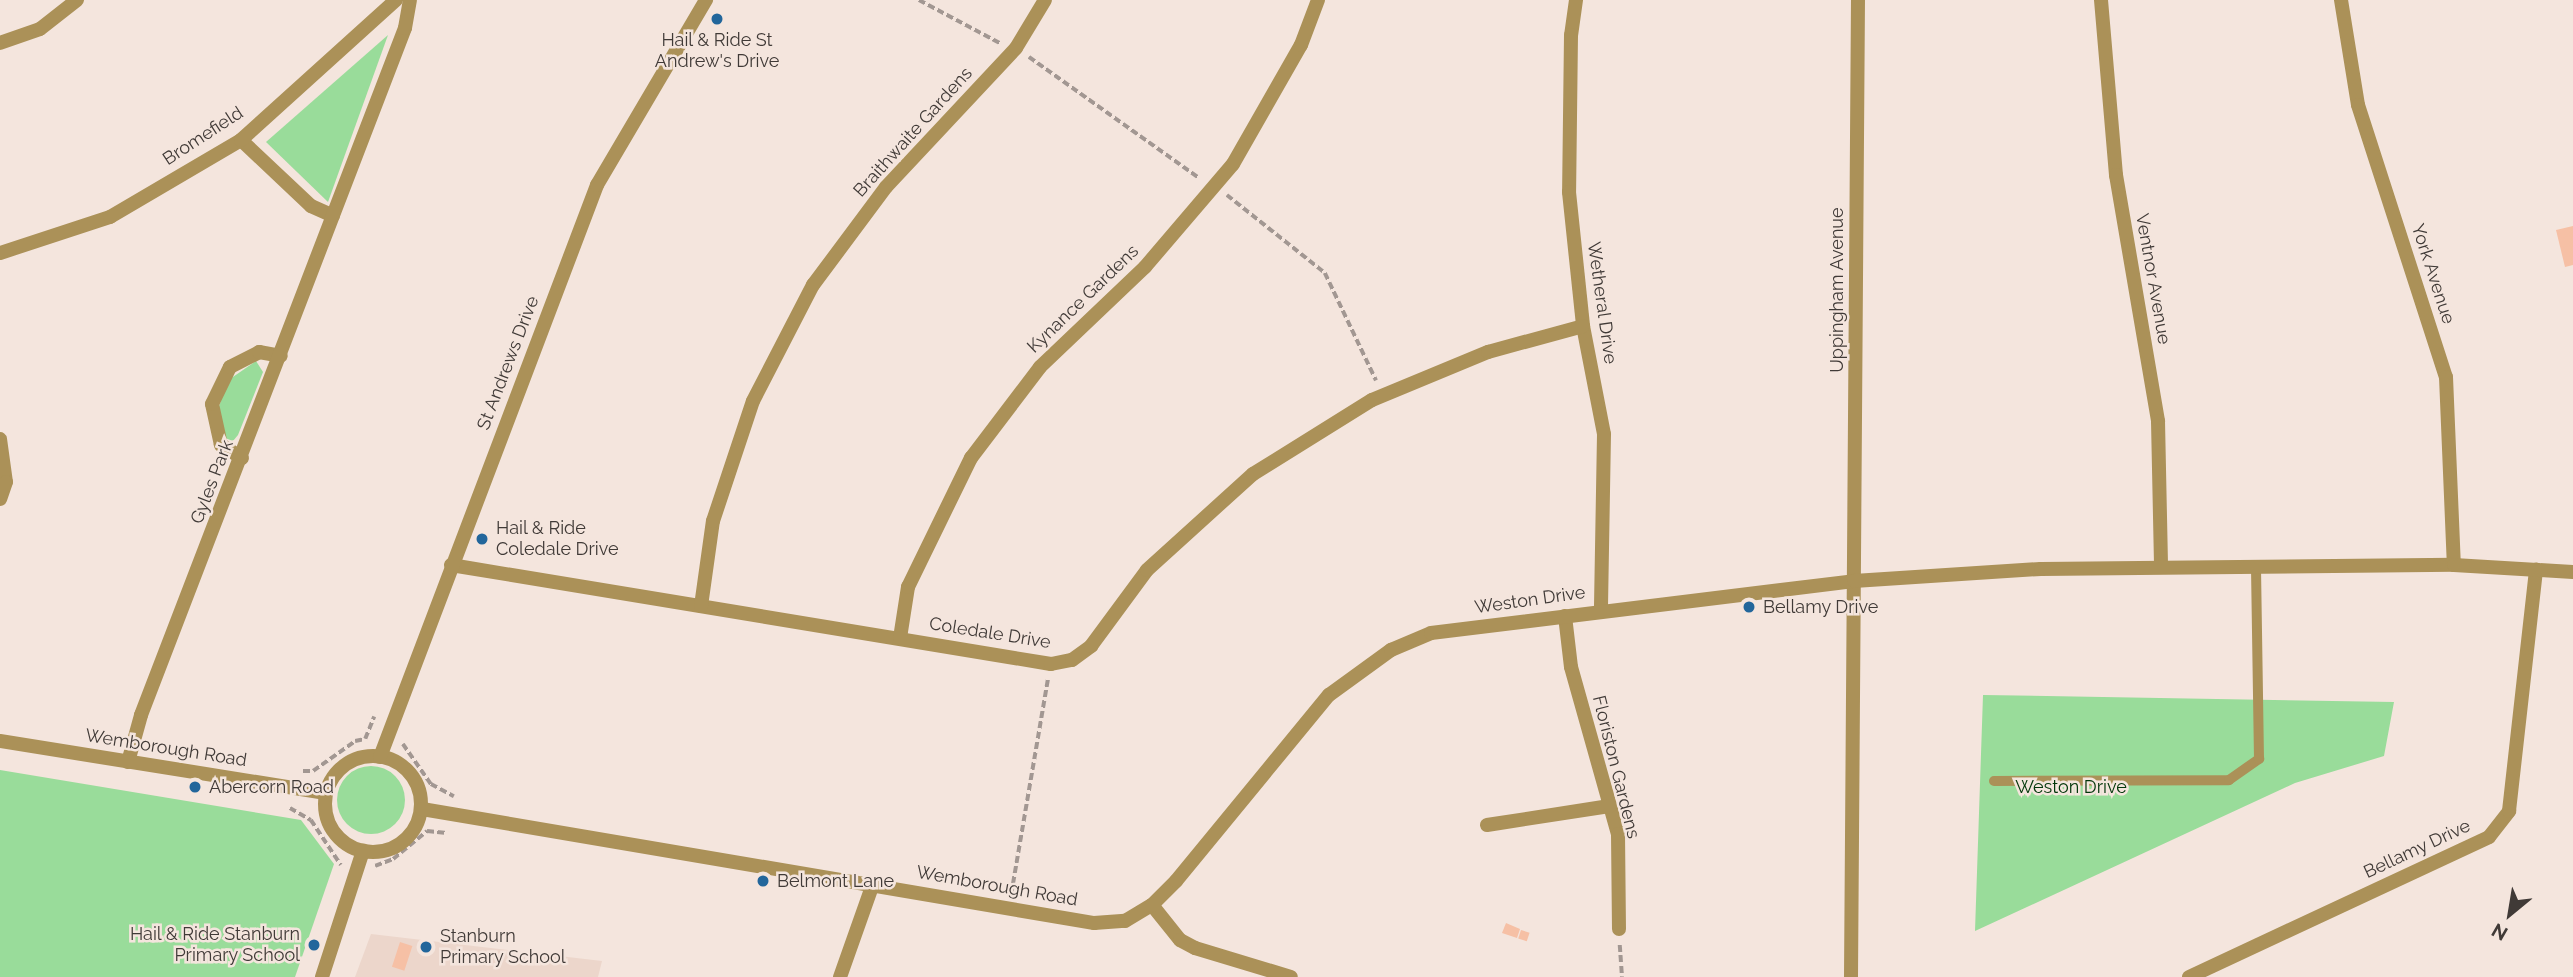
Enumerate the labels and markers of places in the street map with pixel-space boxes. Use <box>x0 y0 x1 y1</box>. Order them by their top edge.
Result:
marker: Hail & Ride St Andrew's Drive <box>709 11 725 27</box>
place label: Hail & Ride St Andrew's Drive <box>655 30 779 72</box>
place label: Hail & Ride Coledale Drive <box>496 518 619 560</box>
marker: Hail & Ride Coledale Drive <box>474 531 490 547</box>
place label: Bellamy Drive <box>1763 596 1879 618</box>
marker: Bellamy Drive <box>1741 599 1757 615</box>
place label: Abercorn Road <box>209 776 334 798</box>
marker: Abercorn Road <box>187 779 203 795</box>
place label: Belmont Lane <box>777 870 894 892</box>
marker: Belmont Lane <box>755 873 771 889</box>
place label: Hail & Ride Stanburn Primary School <box>129 924 300 967</box>
place label: Stanburn Primary School <box>440 926 566 968</box>
marker: Hail & Ride Stanburn Primary School <box>306 937 322 953</box>
marker: Stanburn Primary School <box>418 939 434 955</box>

